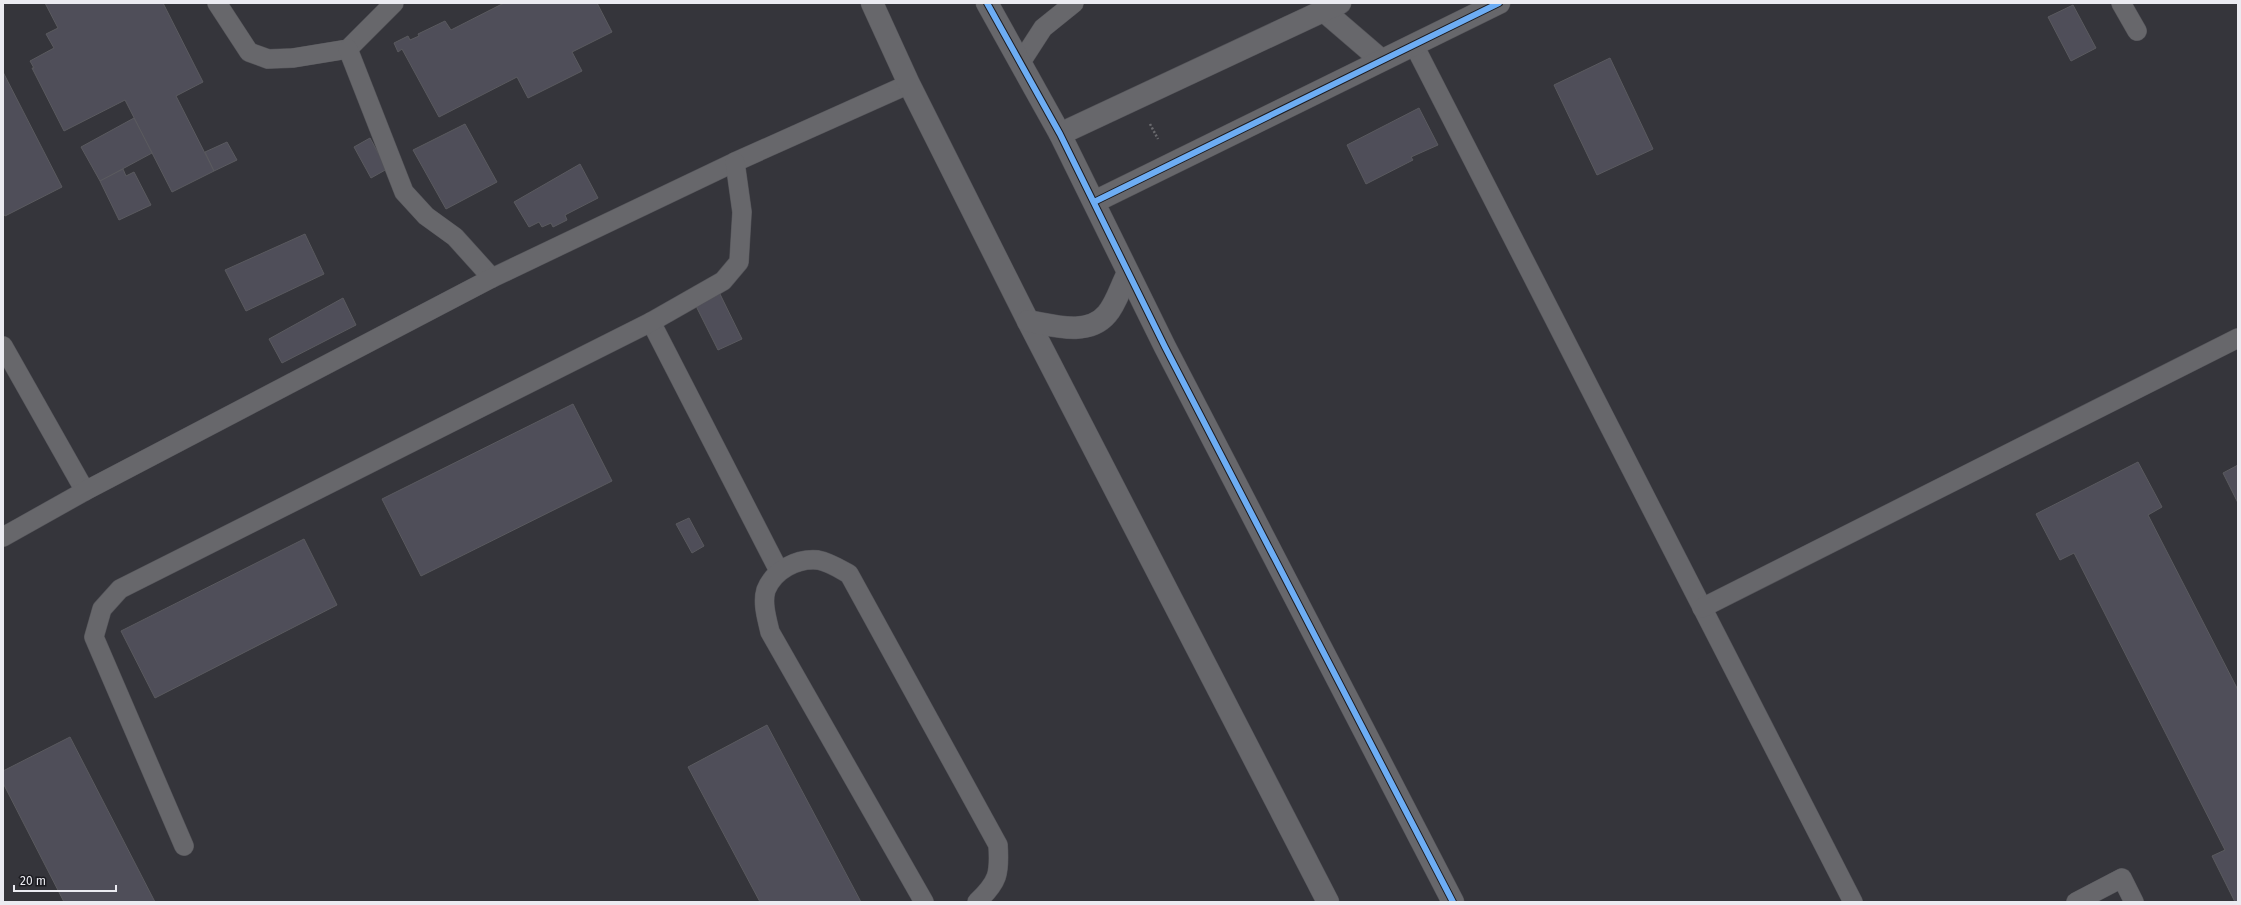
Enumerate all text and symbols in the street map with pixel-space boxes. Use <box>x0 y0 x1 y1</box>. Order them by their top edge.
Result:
scale bar <box>14 867 116 893</box>
text: 20 m <box>20 874 46 888</box>

